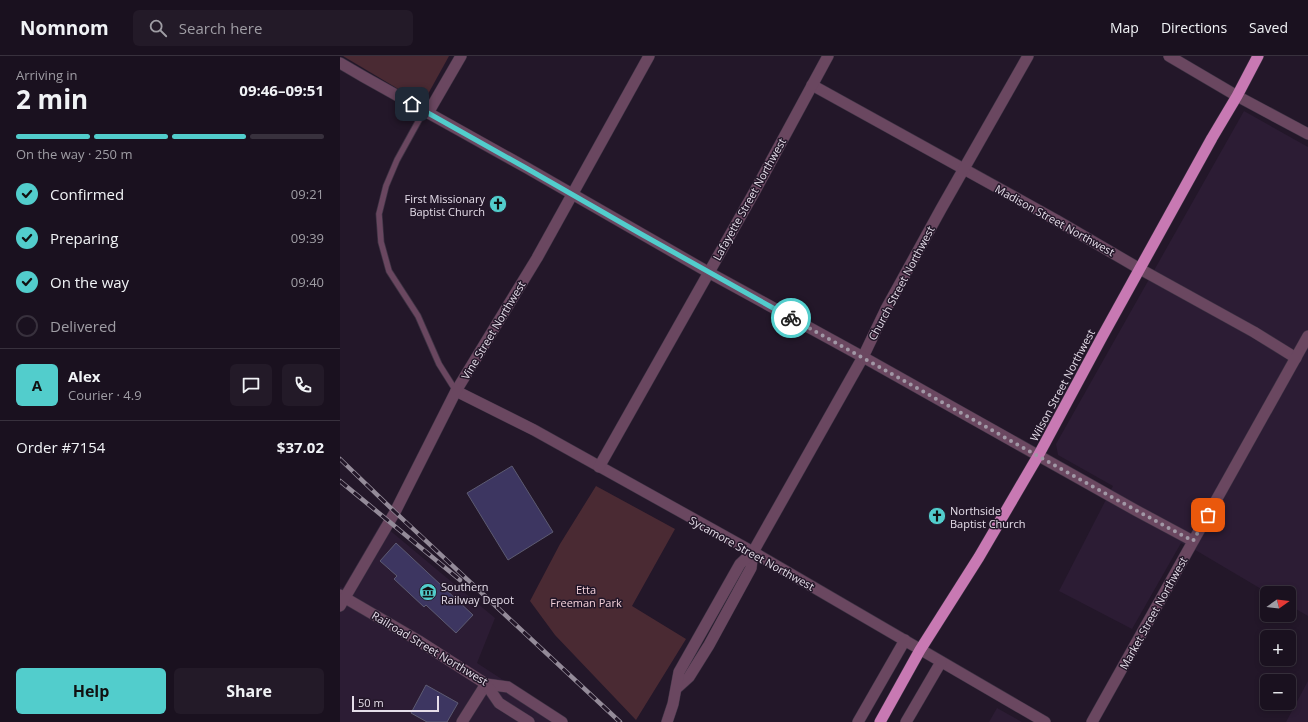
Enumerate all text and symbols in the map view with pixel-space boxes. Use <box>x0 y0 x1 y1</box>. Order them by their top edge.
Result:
search box <box>133 10 413 46</box>
text: Nomnom <box>20 15 109 41</box>
icon: search <box>147 17 169 39</box>
text: Search here <box>179 18 262 38</box>
text: Map <box>1110 18 1139 37</box>
text: Directions <box>1161 18 1227 37</box>
text: Saved <box>1249 18 1288 37</box>
text: Arriving in <box>16 66 78 84</box>
text: 09:46–09:51 <box>239 80 324 100</box>
text: 2 min <box>16 81 88 117</box>
pin <box>395 87 429 121</box>
icon: home <box>401 93 423 115</box>
street label: Lafayette Street Northwest <box>709 135 789 263</box>
text: On the way · 250 m <box>16 145 132 163</box>
street label: Madison Street Northwest <box>993 181 1118 259</box>
icon: check <box>16 183 38 205</box>
text: Confirmed <box>50 184 124 204</box>
text: 09:21 <box>291 185 324 203</box>
place label: First Missionary Baptist Church <box>405 191 485 219</box>
church icon: First Missionary Baptist Church <box>488 194 508 214</box>
street label: Church Street Northwest <box>864 223 938 343</box>
icon: check <box>16 227 38 249</box>
text: Preparing <box>50 228 118 248</box>
text: 09:39 <box>291 229 324 247</box>
icon: check <box>16 271 38 293</box>
text: On the way <box>50 272 129 292</box>
text: 09:40 <box>291 273 324 291</box>
street label: Vine Street Northwest <box>458 278 528 382</box>
courier <box>771 298 811 338</box>
icon: bike <box>780 307 802 329</box>
text: Delivered <box>50 316 117 336</box>
street label: Wilson Street Northwest <box>1026 326 1098 444</box>
button: chat <box>230 364 272 406</box>
button: phone <box>282 364 324 406</box>
text: Alex <box>68 366 100 386</box>
text: A <box>32 375 42 395</box>
text: Courier · 4.9 <box>68 386 142 404</box>
text: Order #7154 <box>16 437 105 457</box>
text: $37.02 <box>277 437 324 457</box>
pin <box>1191 498 1225 532</box>
place label: Northside Baptist Church <box>950 503 1026 531</box>
icon: bag <box>1197 504 1219 526</box>
church icon: Northside Baptist Church <box>927 506 947 526</box>
street label: Sycamore Street Northwest <box>687 512 817 594</box>
street label: Market Street Northwest <box>1116 554 1190 672</box>
place label: Southern Railway Depot <box>441 579 514 607</box>
museum icon: Southern Railway Depot <box>418 582 438 602</box>
park label: Etta Freeman Park <box>550 582 622 610</box>
north arrow <box>1260 586 1296 622</box>
map controls <box>1260 586 1296 710</box>
street label: Railroad Street Northwest <box>369 607 491 689</box>
button: + <box>1260 630 1296 666</box>
button: Help <box>16 668 166 714</box>
button: Share <box>174 668 324 714</box>
button: − <box>1260 674 1296 710</box>
scale bar <box>352 694 439 713</box>
text: 50 m <box>358 695 384 710</box>

